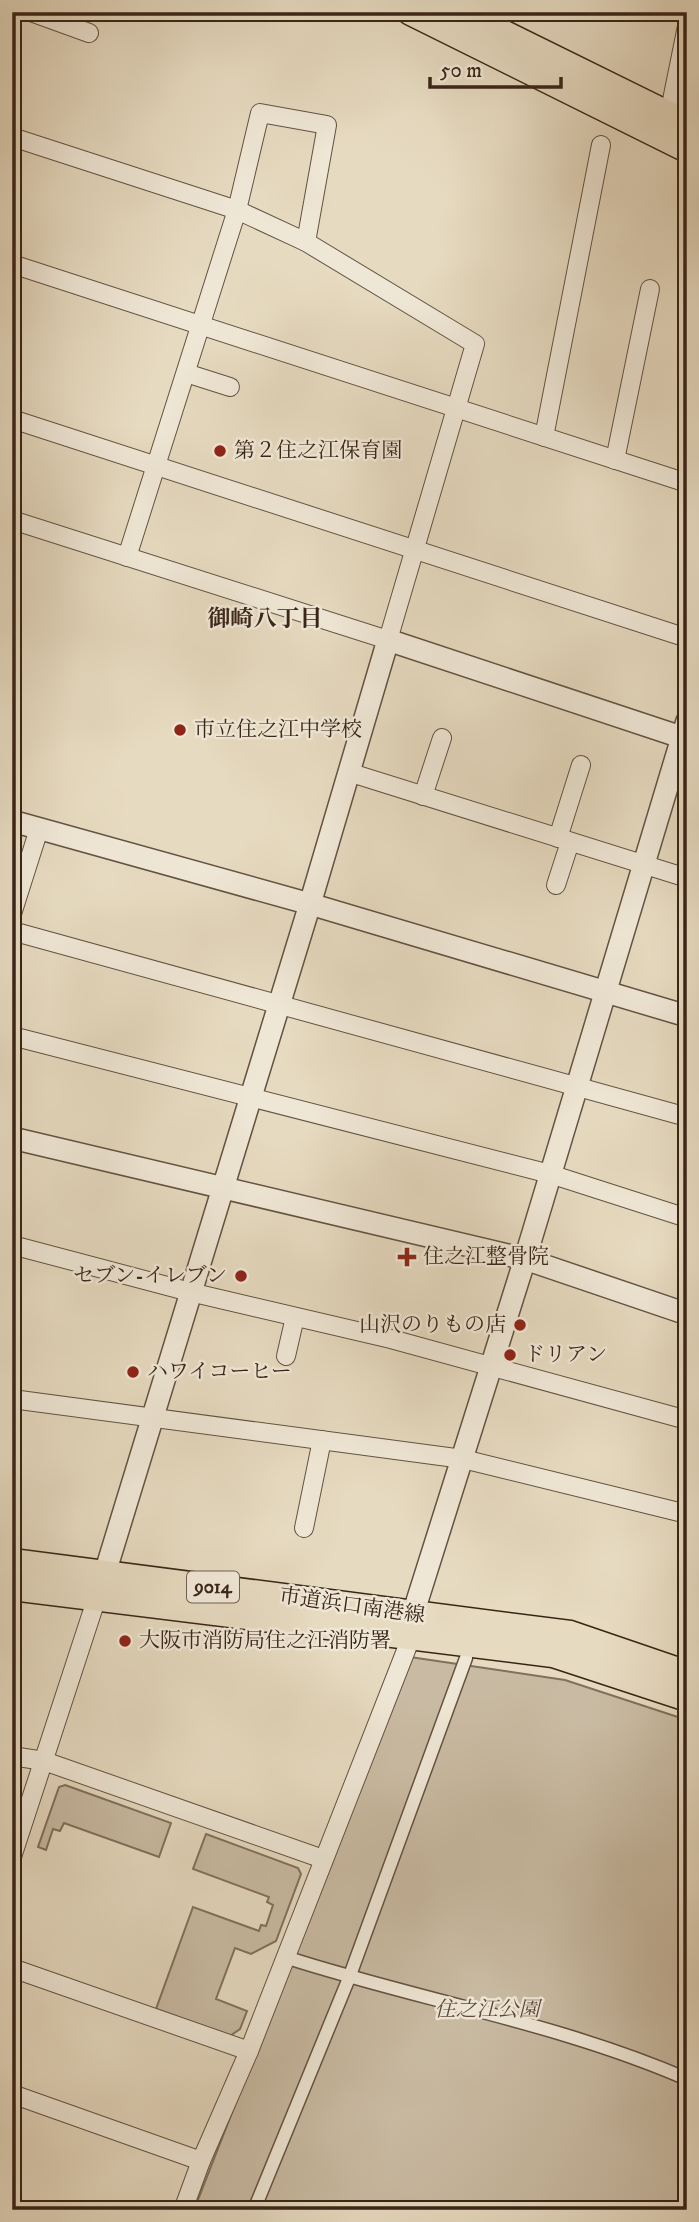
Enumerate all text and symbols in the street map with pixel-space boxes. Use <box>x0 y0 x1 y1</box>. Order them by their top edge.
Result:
scale bar <box>430 46 561 90</box>
text: 50 m <box>440 58 482 84</box>
place label: 第２住之江保育園 <box>234 438 402 464</box>
marker: 第２住之江保育園 <box>212 443 228 459</box>
district label: 御崎八丁目 <box>208 605 323 634</box>
place label: 市立住之江中学校 <box>194 717 362 743</box>
marker: 市立住之江中学校 <box>172 722 188 738</box>
place label: 住之江整骨院 <box>423 1244 549 1270</box>
marker: 住之江整骨院 <box>397 1247 417 1267</box>
place label: セブン-イレブン <box>73 1263 227 1289</box>
marker: セブン-イレブン <box>233 1268 249 1284</box>
place label: 山沢のりもの店 <box>359 1312 506 1338</box>
marker: 山沢のりもの店 <box>512 1317 528 1333</box>
place label: ドリアン <box>524 1342 607 1368</box>
marker: ドリアン <box>502 1347 518 1363</box>
place label: ハワイコーヒー <box>147 1359 292 1385</box>
marker: ハワイコーヒー <box>125 1364 141 1380</box>
road number: 9014 <box>187 1572 239 1602</box>
street label: 市道浜口南港線 <box>277 1583 427 1629</box>
place label: 大阪市消防局住之江消防署 <box>139 1628 391 1654</box>
marker: 大阪市消防局住之江消防署 <box>117 1633 133 1649</box>
park label: 住之江公園 <box>435 1997 542 2023</box>

